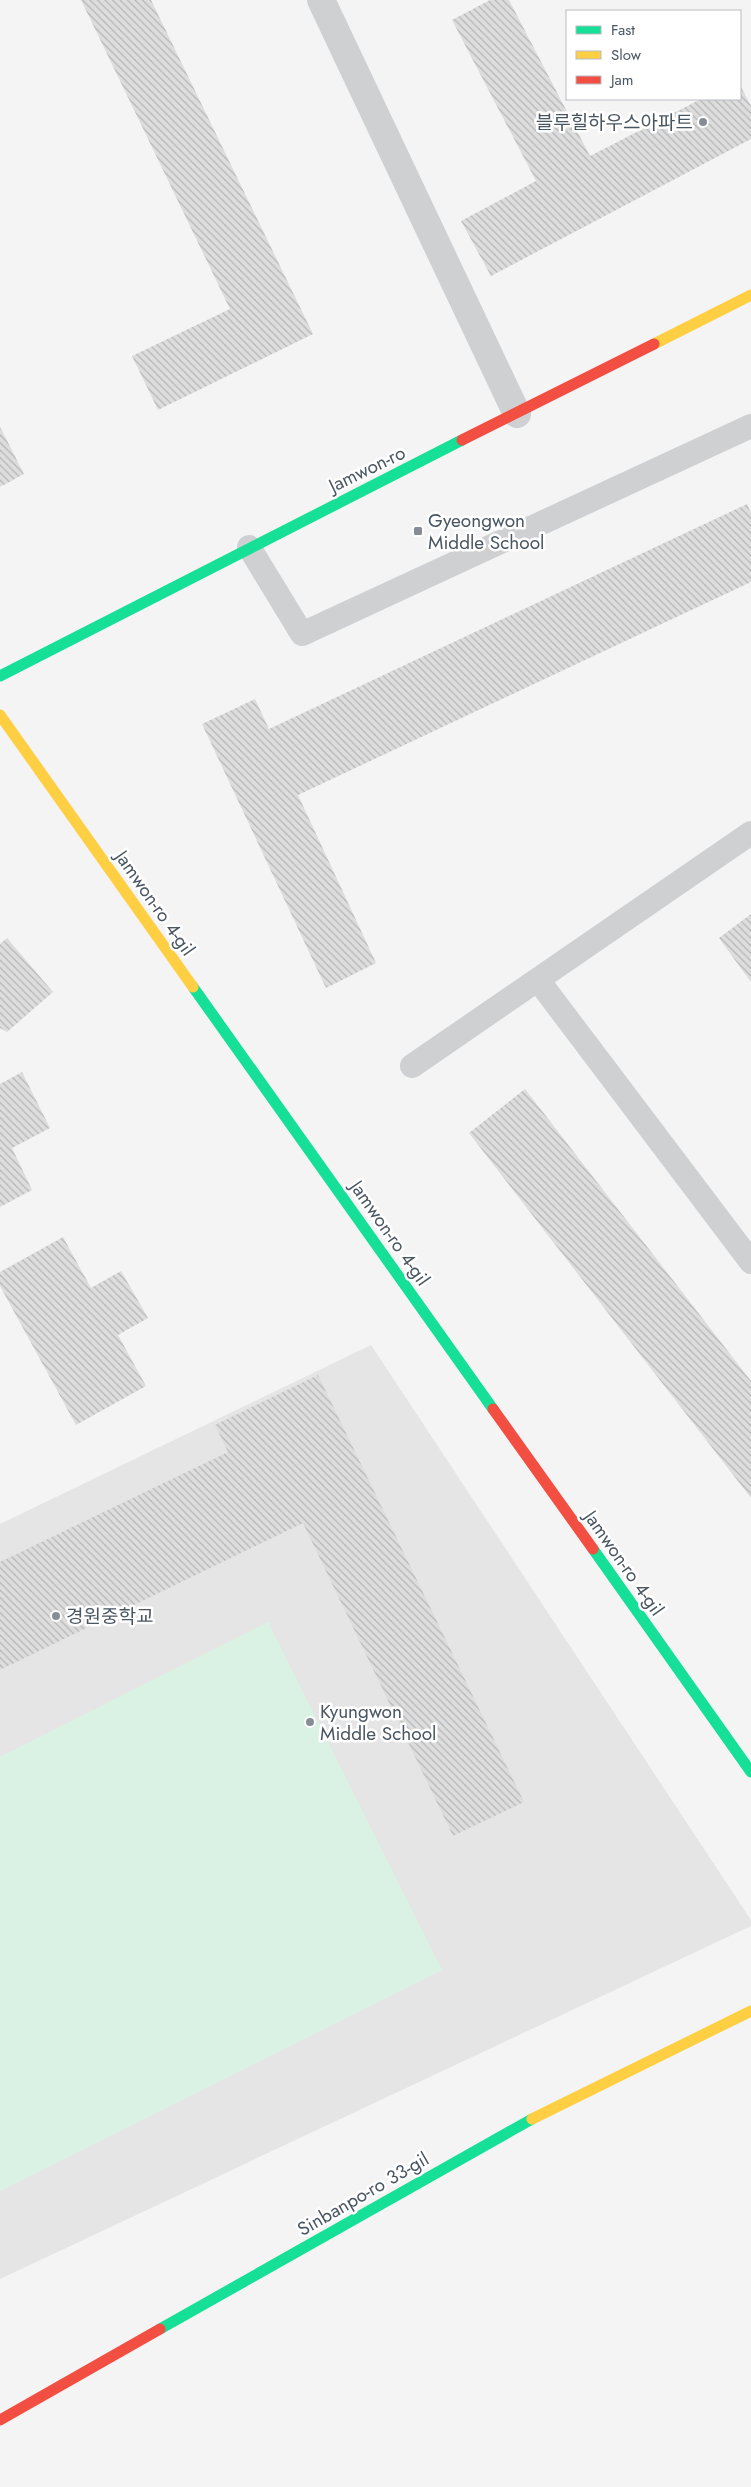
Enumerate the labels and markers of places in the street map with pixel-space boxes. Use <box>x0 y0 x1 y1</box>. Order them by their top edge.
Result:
place label: 블루힐하우스아파트 <box>536 109 693 136</box>
marker: 블루힐하우스아파트 <box>697 116 709 128</box>
place label: Gyeongwon Middle School <box>428 507 544 556</box>
marker: Gyeongwon Middle School <box>412 525 424 537</box>
place label: 경원중학교 <box>66 1603 153 1630</box>
marker: 경원중학교 <box>50 1610 62 1622</box>
place label: Kyungwon Middle School <box>320 1698 436 1747</box>
marker: Kyungwon Middle School <box>304 1716 316 1728</box>

